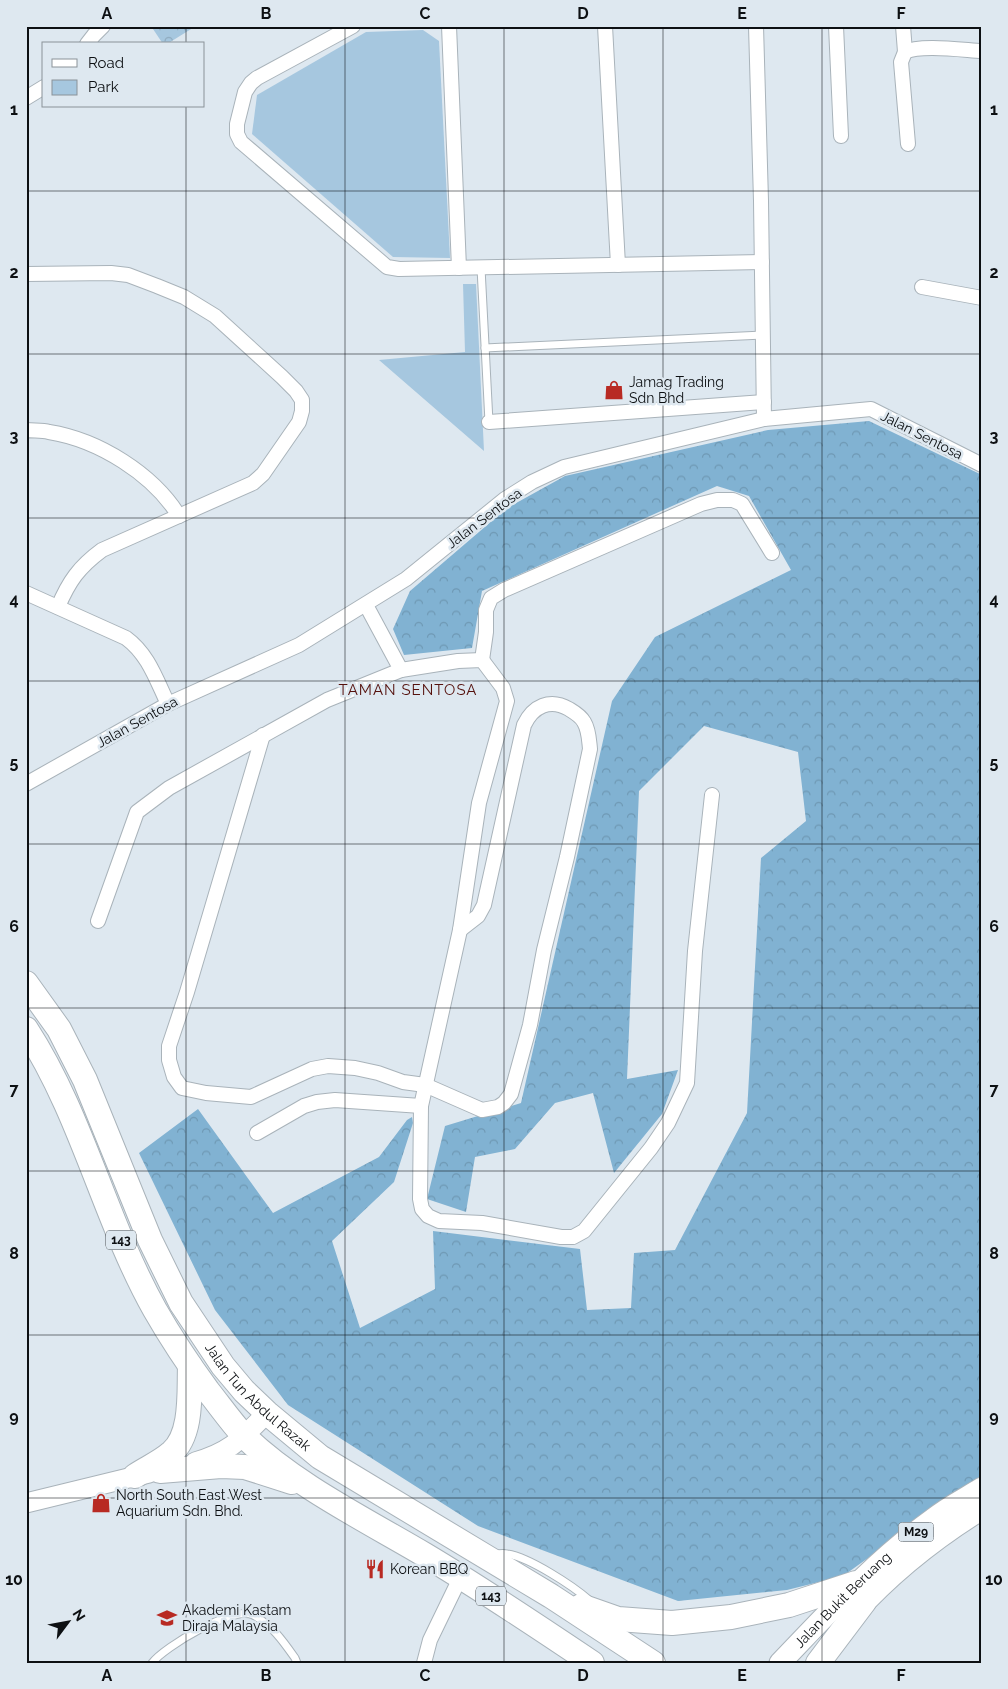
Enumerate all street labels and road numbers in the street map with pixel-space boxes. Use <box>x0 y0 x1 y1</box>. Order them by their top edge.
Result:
street label: Jalan Sentosa <box>878 408 966 462</box>
street label: Jalan Sentosa <box>443 485 525 551</box>
street label: Jalan Sentosa <box>94 693 180 751</box>
road number: 143 <box>106 1230 136 1250</box>
street label: Jalan Tun Abdul Razak <box>202 1340 314 1454</box>
road number: M29 <box>898 1522 934 1541</box>
street label: Jalan Bukit Beruang <box>791 1549 894 1651</box>
road number: 143 <box>476 1586 506 1605</box>

